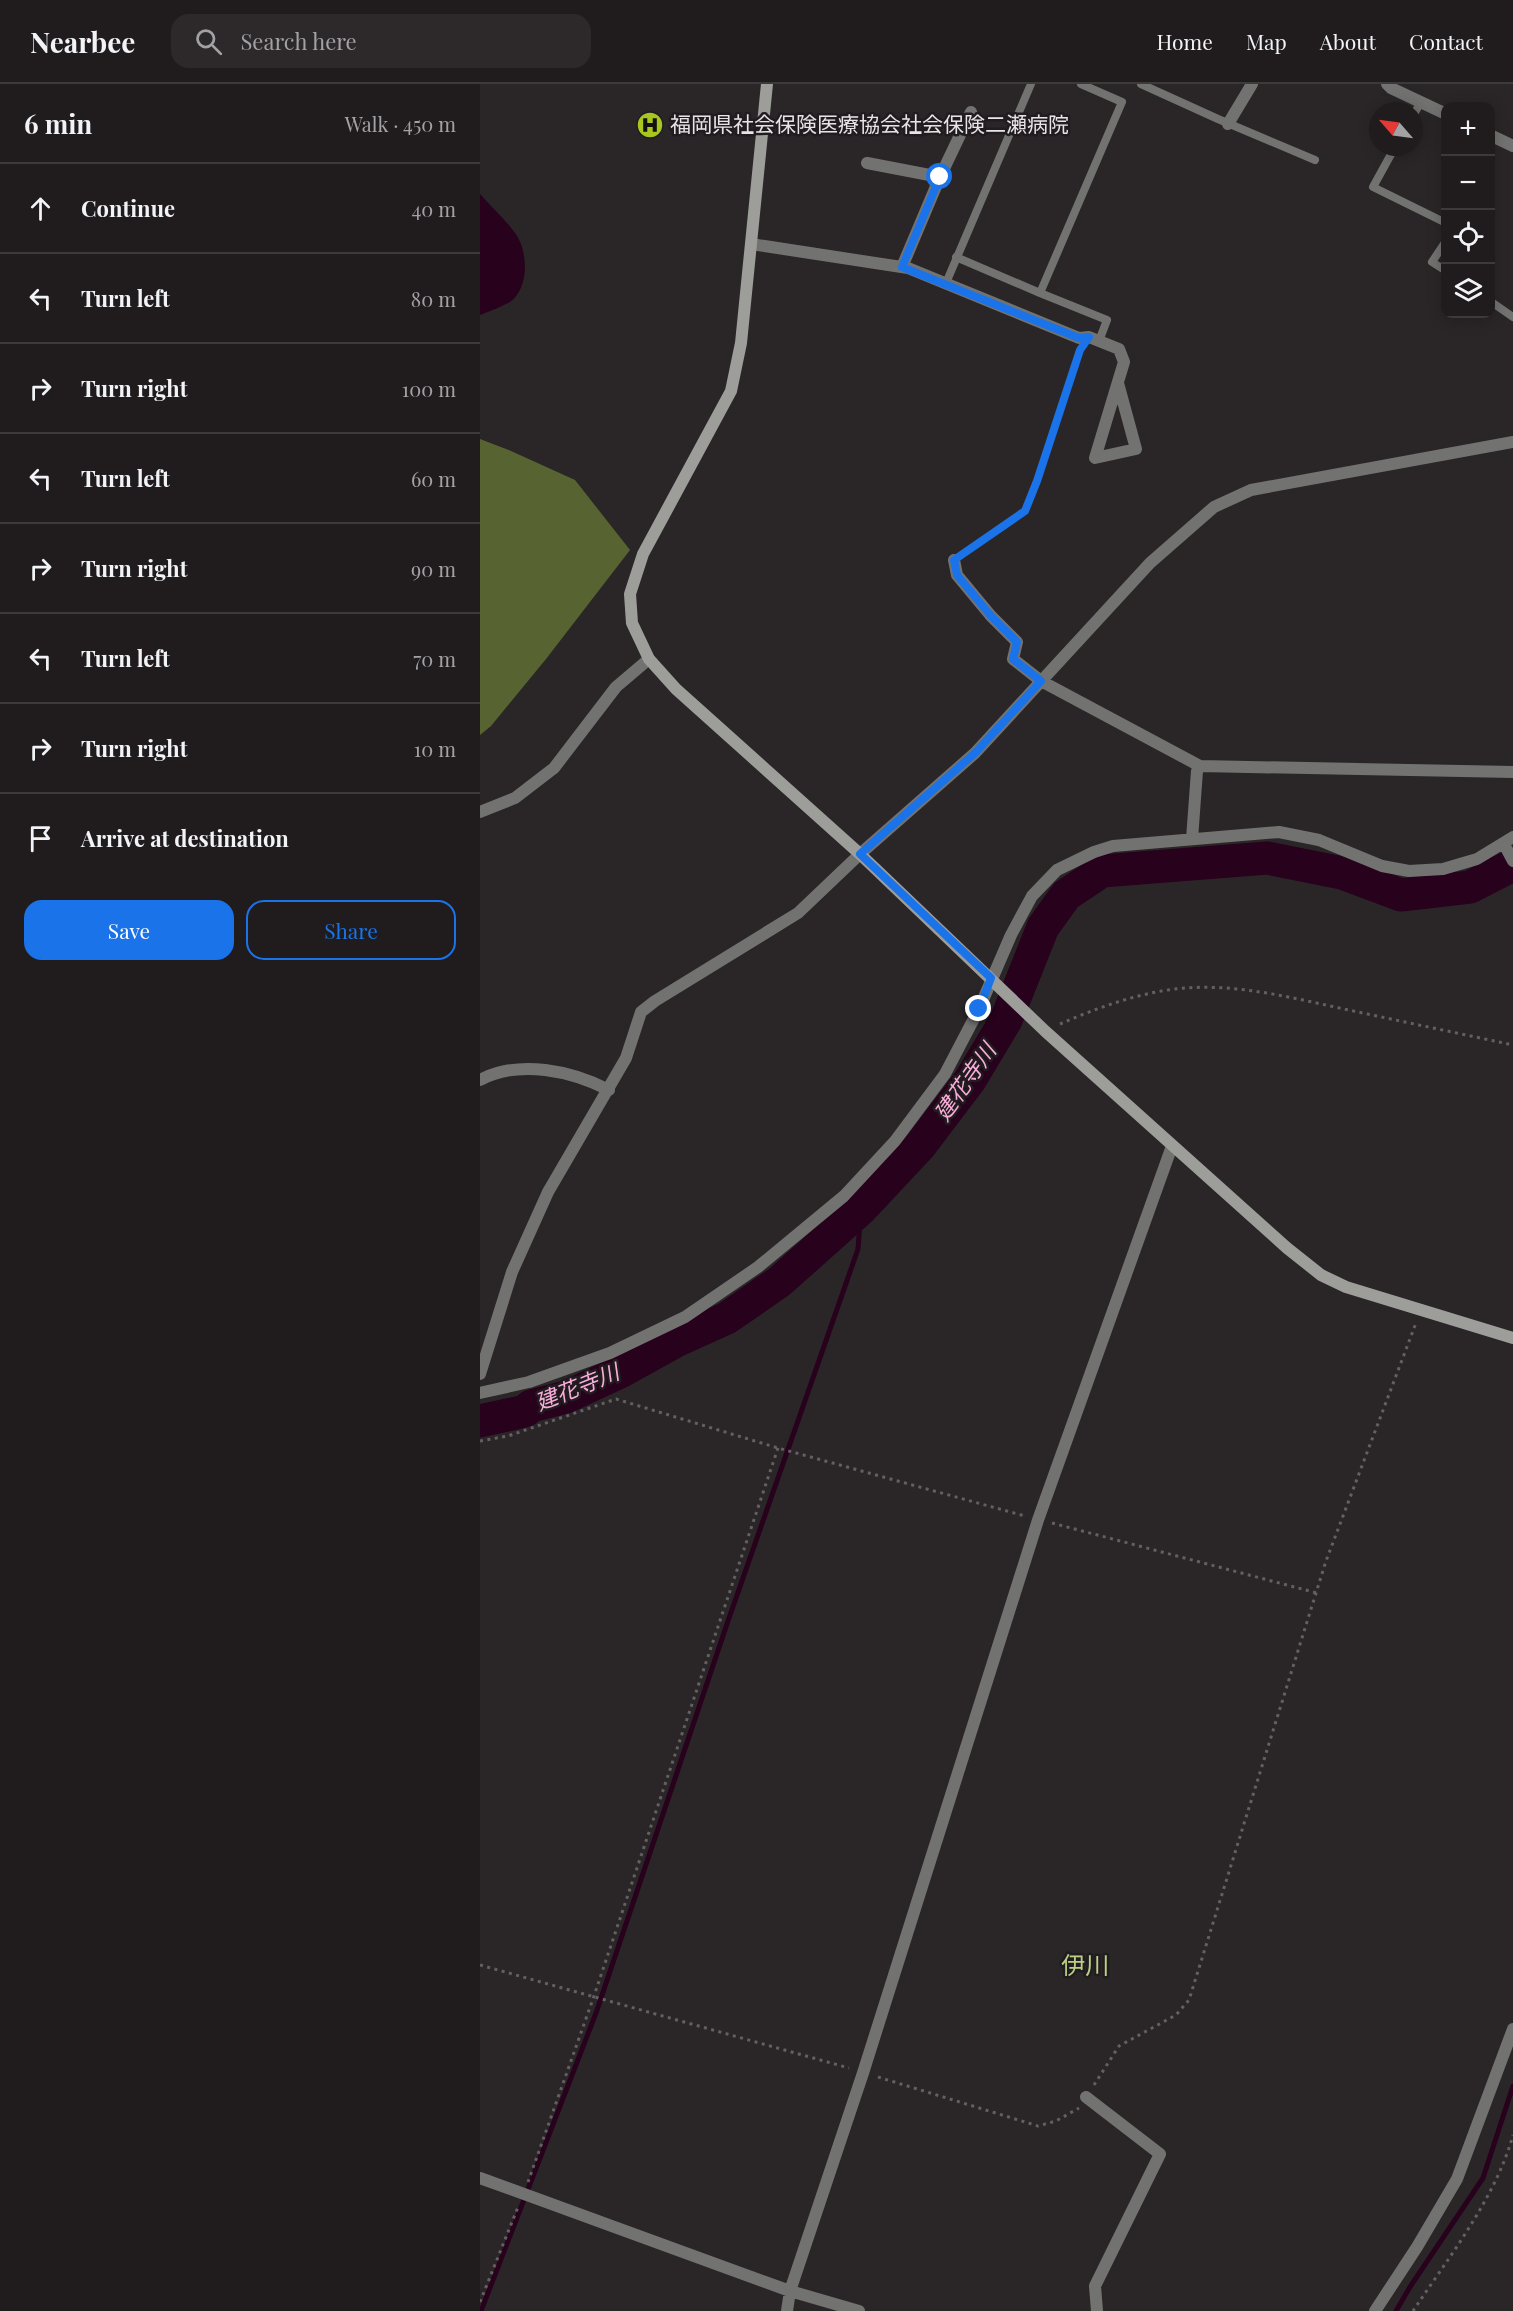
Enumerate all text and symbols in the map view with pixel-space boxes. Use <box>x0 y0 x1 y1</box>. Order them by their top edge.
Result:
search box <box>171 14 591 68</box>
text: Nearbee <box>30 23 135 60</box>
icon: search <box>192 25 225 58</box>
text: Search here <box>240 26 357 56</box>
text: Home <box>1157 27 1213 55</box>
text: Map <box>1246 27 1287 55</box>
text: About <box>1320 27 1376 55</box>
text: Contact <box>1409 27 1483 55</box>
north arrow <box>1369 102 1423 156</box>
map controls <box>1441 102 1495 318</box>
button: + <box>1441 102 1495 156</box>
text: 6 min <box>24 106 92 141</box>
place label: 福岡県社会保険医療協会社会保険二瀬病院 <box>670 109 1069 137</box>
text: Walk · 450 m <box>345 110 456 137</box>
hospital icon: 福岡県社会保険医療協会社会保険二瀬病院 <box>635 110 665 140</box>
button: − <box>1441 156 1495 210</box>
route start <box>926 163 952 189</box>
icon: ahead <box>24 192 57 225</box>
text: Continue <box>81 193 175 223</box>
text: 40 m <box>411 195 456 222</box>
button: locate <box>1441 210 1495 264</box>
button: layers <box>1441 264 1495 318</box>
icon: left <box>24 282 57 315</box>
text: Turn left <box>81 283 170 313</box>
text: 80 m <box>411 285 456 312</box>
icon: right <box>24 372 57 405</box>
text: Turn right <box>81 373 187 403</box>
text: 100 m <box>402 375 456 402</box>
icon: left <box>24 462 57 495</box>
text: Turn left <box>81 463 170 493</box>
text: 60 m <box>411 465 456 492</box>
icon: right <box>24 552 57 585</box>
text: Turn right <box>81 553 187 583</box>
text: 90 m <box>411 555 456 582</box>
icon: left <box>24 642 57 675</box>
text: Turn left <box>81 643 170 673</box>
text: 70 m <box>413 645 456 672</box>
icon: right <box>24 732 57 765</box>
text: Turn right <box>81 733 187 763</box>
text: 10 m <box>414 735 456 762</box>
icon: arrive <box>24 822 57 855</box>
text: Arrive at destination <box>81 823 289 853</box>
button: Save <box>24 900 234 960</box>
button: Share <box>246 900 456 960</box>
route end <box>965 995 991 1021</box>
water label: 建花寺川 <box>927 1035 1003 1126</box>
water label: 建花寺川 <box>530 1355 625 1416</box>
district label: 伊川 <box>1061 1948 1109 1980</box>

